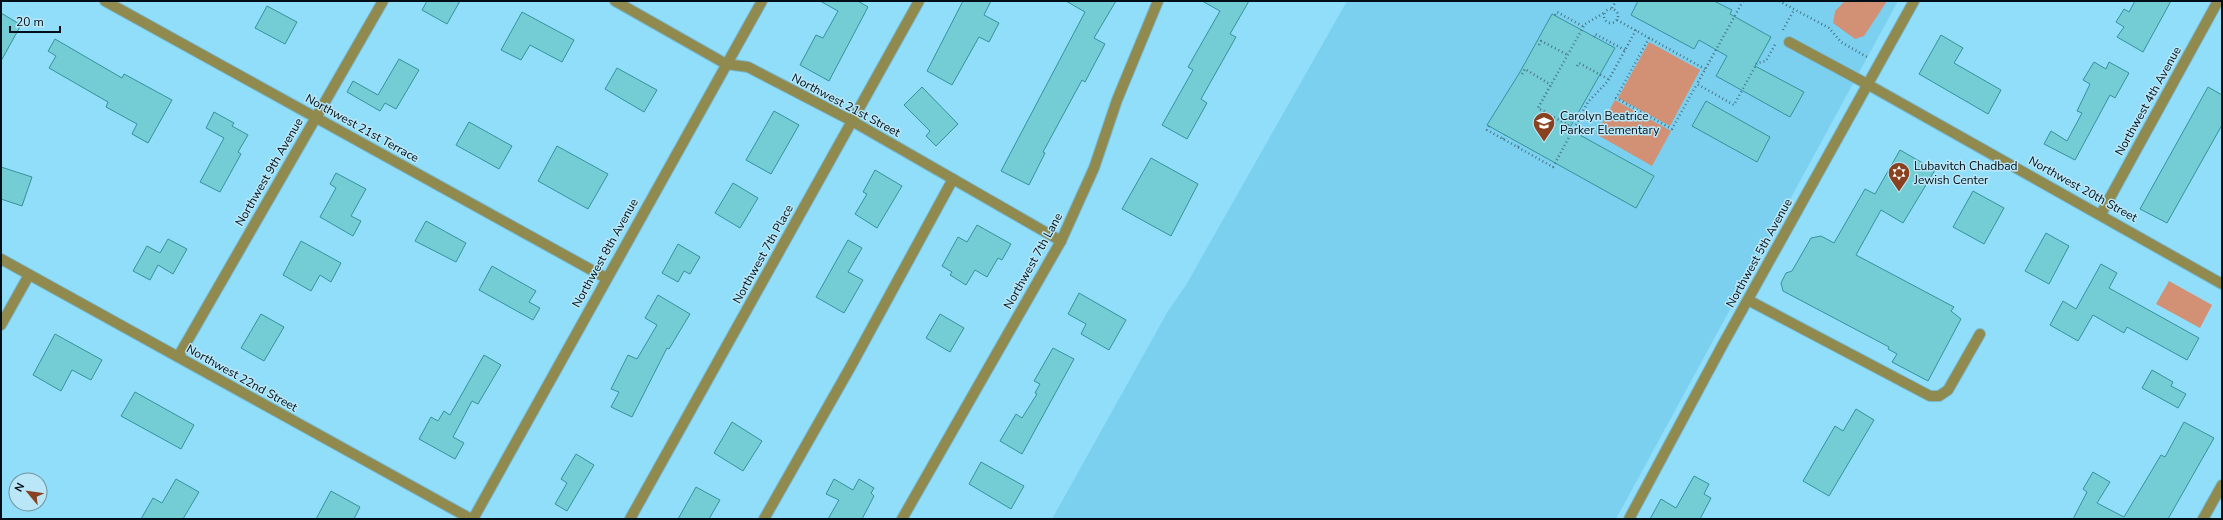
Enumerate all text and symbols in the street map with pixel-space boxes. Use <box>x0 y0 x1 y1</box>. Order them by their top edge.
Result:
scale bar <box>10 8 60 34</box>
text: 20 m <box>16 14 44 30</box>
street label: Northwest 4th Avenue <box>2111 43 2185 159</box>
street label: Northwest 21st Street <box>789 70 904 141</box>
street label: Northwest 21st Terrace <box>302 90 422 166</box>
place label: Carolyn Beatrice Parker Elementary <box>1560 108 1660 138</box>
school or university icon: Carolyn Beatrice Parker Elementary <box>1531 110 1557 143</box>
street label: Northwest 9th Avenue <box>231 115 307 229</box>
street label: Northwest 20th Street <box>2026 152 2141 226</box>
place label: Lubavitch Chadbad Jewish Center <box>1913 158 2018 188</box>
synagogue icon: Lubavitch Chadbad Jewish Center <box>1886 160 1912 193</box>
street label: Northwest 8th Avenue <box>568 195 642 311</box>
street label: Northwest 5th Avenue <box>1722 195 1796 311</box>
street label: Northwest 7th Place <box>729 202 797 306</box>
street label: Northwest 7th Lane <box>1000 210 1066 312</box>
street label: Northwest 22nd Street <box>184 341 301 416</box>
north arrow <box>8 472 48 512</box>
text: N <box>11 480 28 495</box>

